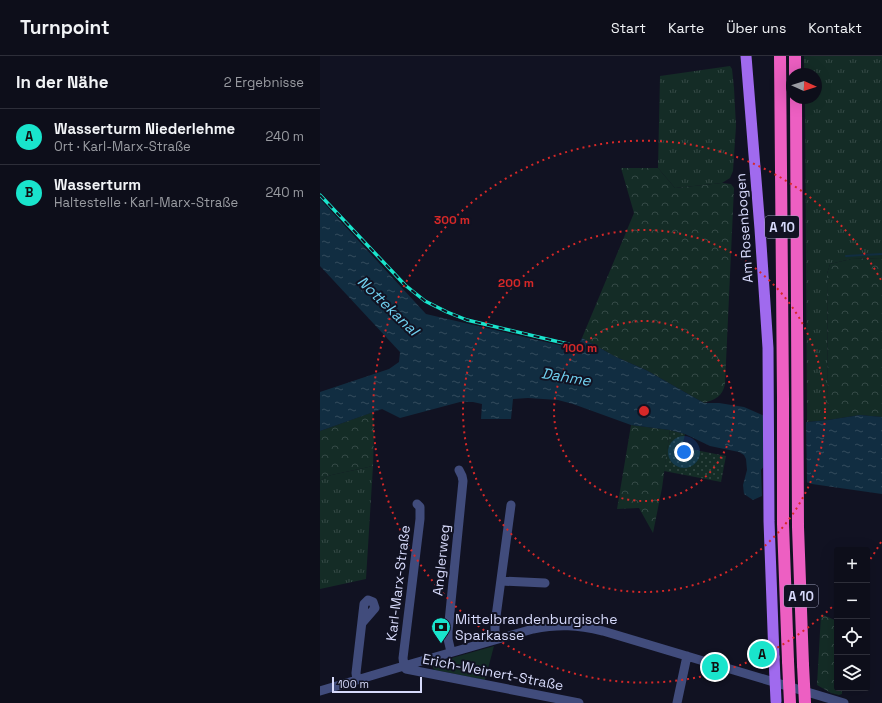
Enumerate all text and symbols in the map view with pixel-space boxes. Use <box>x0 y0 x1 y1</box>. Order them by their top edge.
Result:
text: Turnpoint <box>20 15 110 40</box>
text: Start <box>611 19 646 37</box>
text: Karte <box>668 19 704 37</box>
text: Über uns <box>726 19 786 37</box>
text: Kontakt <box>808 19 862 37</box>
north arrow <box>786 68 822 104</box>
text: In der Nähe <box>16 71 108 93</box>
text: 2 Ergebnisse <box>224 74 304 91</box>
text: Wasserturm Niederlehme <box>54 119 235 138</box>
text: A <box>25 128 33 145</box>
text: 240 m <box>266 128 304 145</box>
text: Ort · Karl-Marx-Straße <box>54 138 191 155</box>
street label: Am Rosenbogen <box>731 173 757 283</box>
text: Wasserturm <box>54 175 141 194</box>
text: B <box>25 184 33 201</box>
text: 240 m <box>266 184 304 201</box>
text: Haltestelle · Karl-Marx-Straße <box>54 194 238 211</box>
text: 300 m <box>434 212 470 228</box>
road number: A 10 <box>765 216 799 238</box>
water label: Nottekanal <box>354 272 425 341</box>
text: 200 m <box>498 275 534 291</box>
text: 100 m <box>563 340 597 356</box>
water label: Dahme <box>540 363 593 390</box>
centre of rings <box>637 404 651 418</box>
your location <box>674 442 694 462</box>
street label: Anglerweg <box>428 523 454 597</box>
street label: Karl-Marx-Straße <box>382 524 414 642</box>
map controls <box>834 547 870 691</box>
button: + <box>834 547 870 583</box>
button: − <box>834 583 870 619</box>
road number: A 10 <box>784 585 818 607</box>
place label: Mittelbrandenburgische Sparkasse <box>455 610 617 644</box>
bank icon: Mittelbrandenburgische Sparkasse <box>430 616 452 644</box>
button: locate <box>834 619 870 655</box>
pin: A <box>749 639 775 669</box>
street label: Erich-Weinert-Straße <box>421 649 565 695</box>
pin: B <box>702 652 728 682</box>
button: layers <box>834 655 870 691</box>
scale bar <box>332 675 422 694</box>
text: 100 m <box>338 677 369 691</box>

